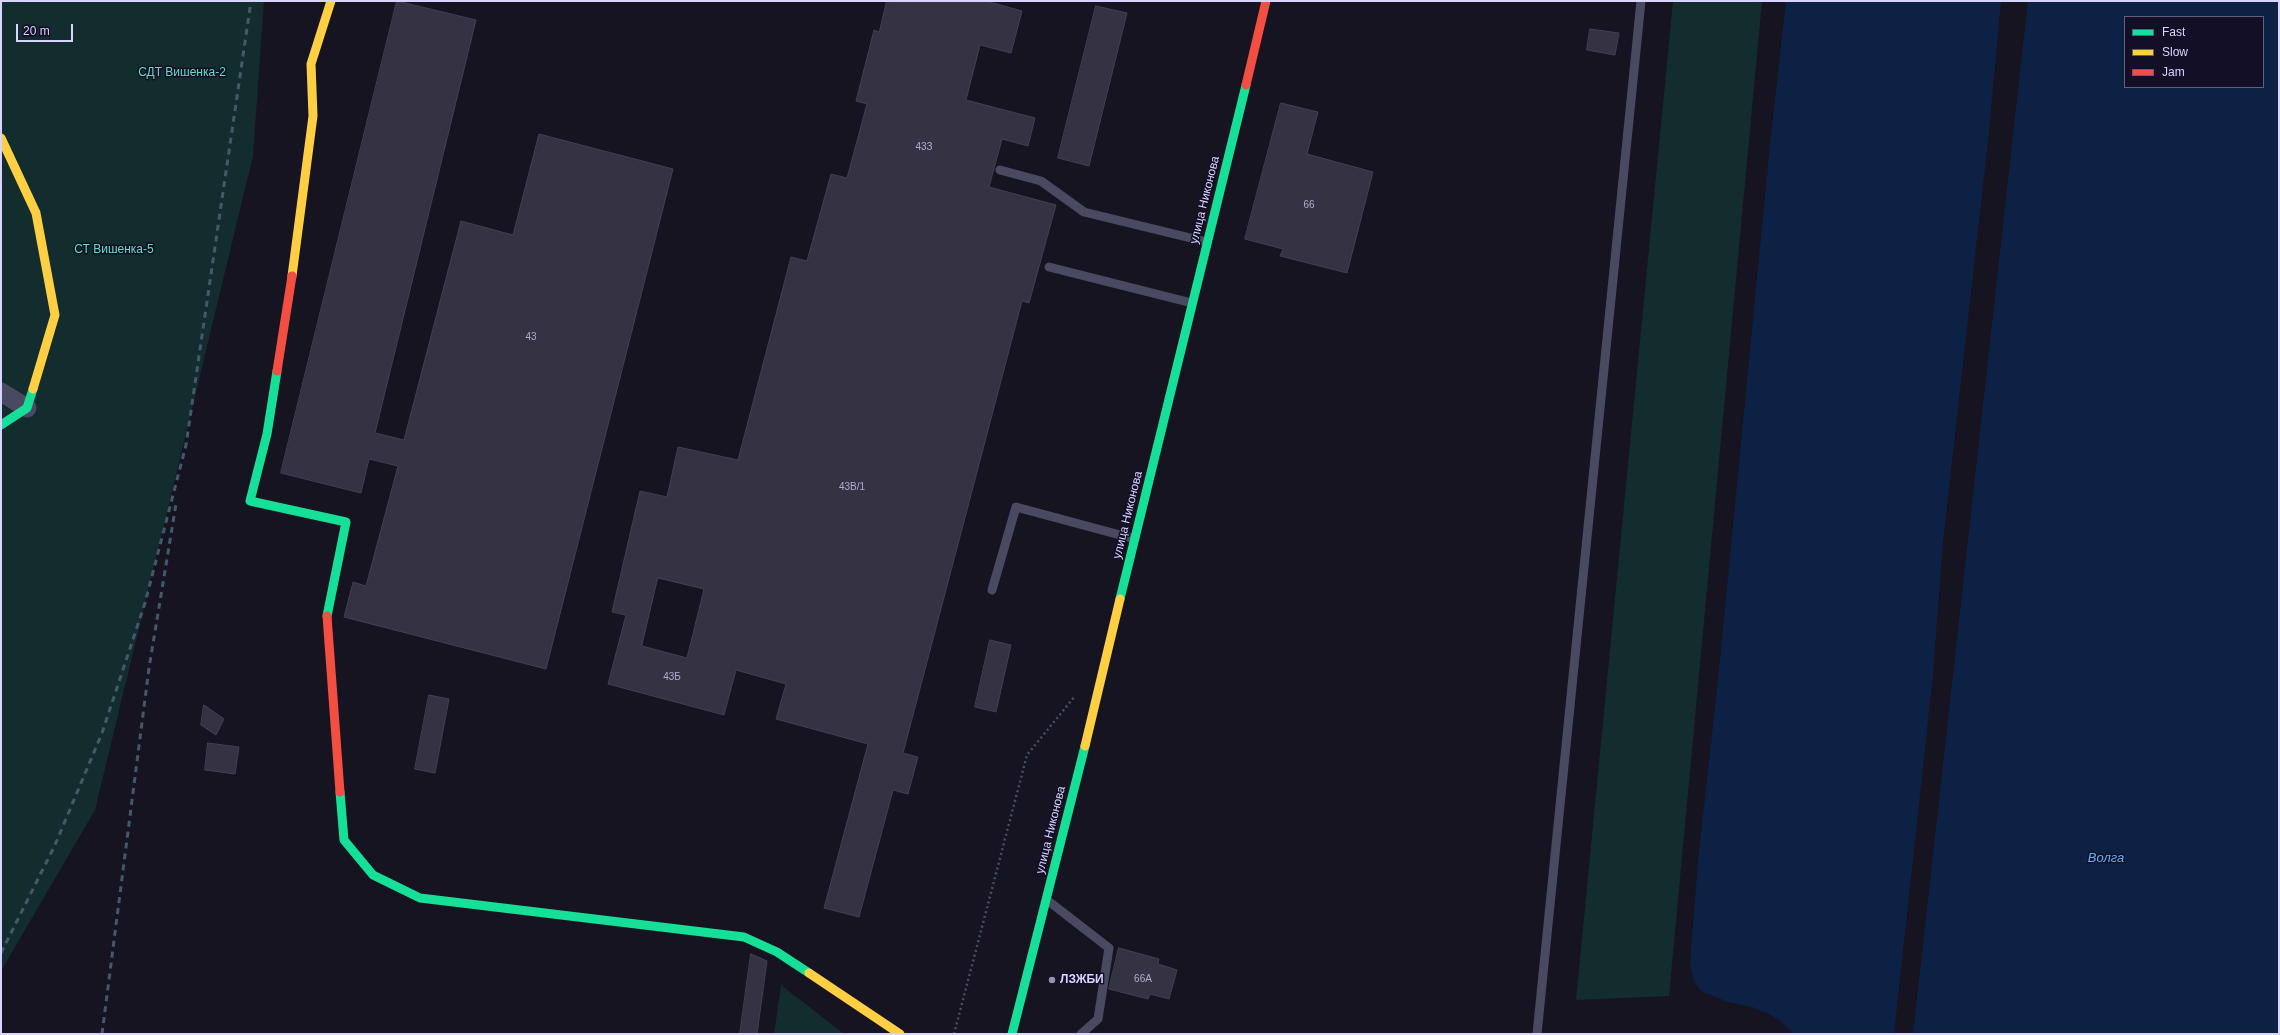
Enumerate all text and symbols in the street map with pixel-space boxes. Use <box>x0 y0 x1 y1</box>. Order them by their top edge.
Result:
scale bar <box>18 16 75 42</box>
legend <box>2124 16 2264 88</box>
text: 20 m <box>23 24 50 38</box>
text: Fast <box>2162 25 2185 39</box>
text: Slow <box>2162 45 2188 59</box>
text: Jam <box>2162 65 2185 79</box>
park label: СДТ Вишенка-2 <box>138 66 226 80</box>
house number: 43З <box>915 141 933 153</box>
street label: улица Никонова <box>1187 155 1223 245</box>
house number: 66 <box>1303 199 1315 211</box>
park label: СТ Вишенка-5 <box>74 243 154 257</box>
house number: 43 <box>525 331 537 343</box>
street label: улица Никонова <box>1110 470 1146 560</box>
house number: 43В/1 <box>839 481 865 493</box>
house number: 43Б <box>663 671 681 683</box>
street label: улица Никонова <box>1033 785 1069 875</box>
water label: Волга <box>2088 850 2124 866</box>
place label: ЛЗЖБИ <box>1060 973 1104 987</box>
house number: 66А <box>1134 973 1152 985</box>
marker: ЛЗЖБИ <box>1047 975 1057 985</box>

